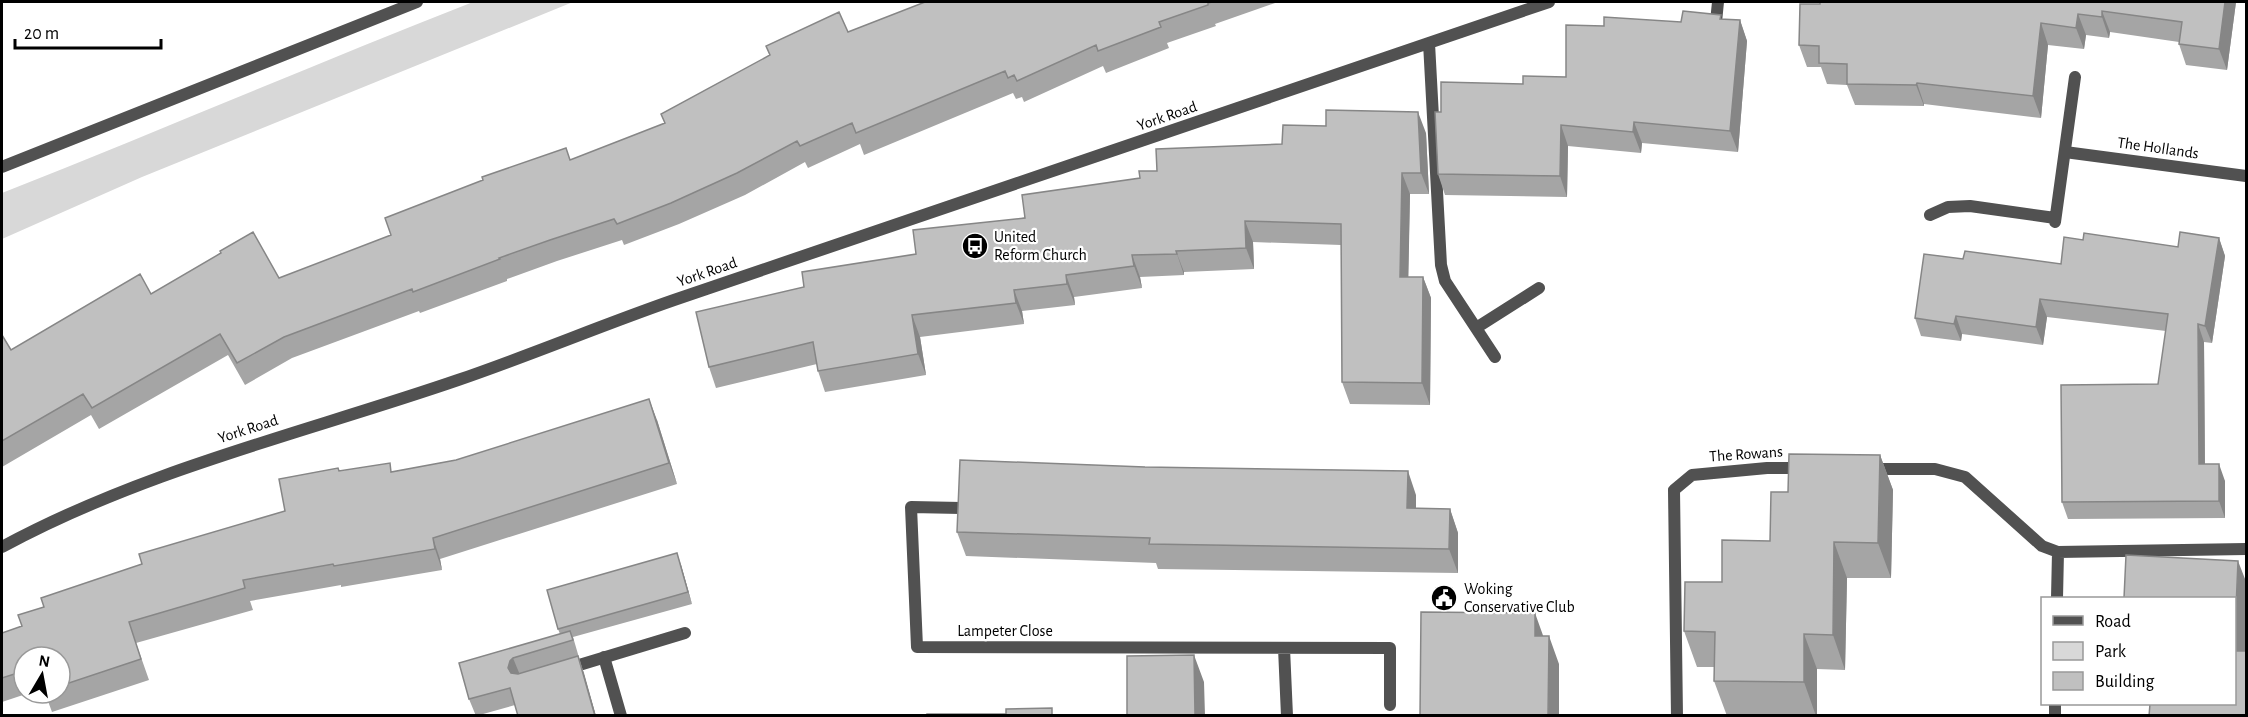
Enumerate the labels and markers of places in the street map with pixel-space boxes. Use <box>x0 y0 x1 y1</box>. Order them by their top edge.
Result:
place label: United Reform Church <box>994 229 1087 263</box>
bus stop icon: United Reform Church <box>960 231 990 261</box>
place label: Woking Conservative Club <box>1464 581 1575 615</box>
public building icon: Woking Conservative Club <box>1429 583 1459 613</box>

